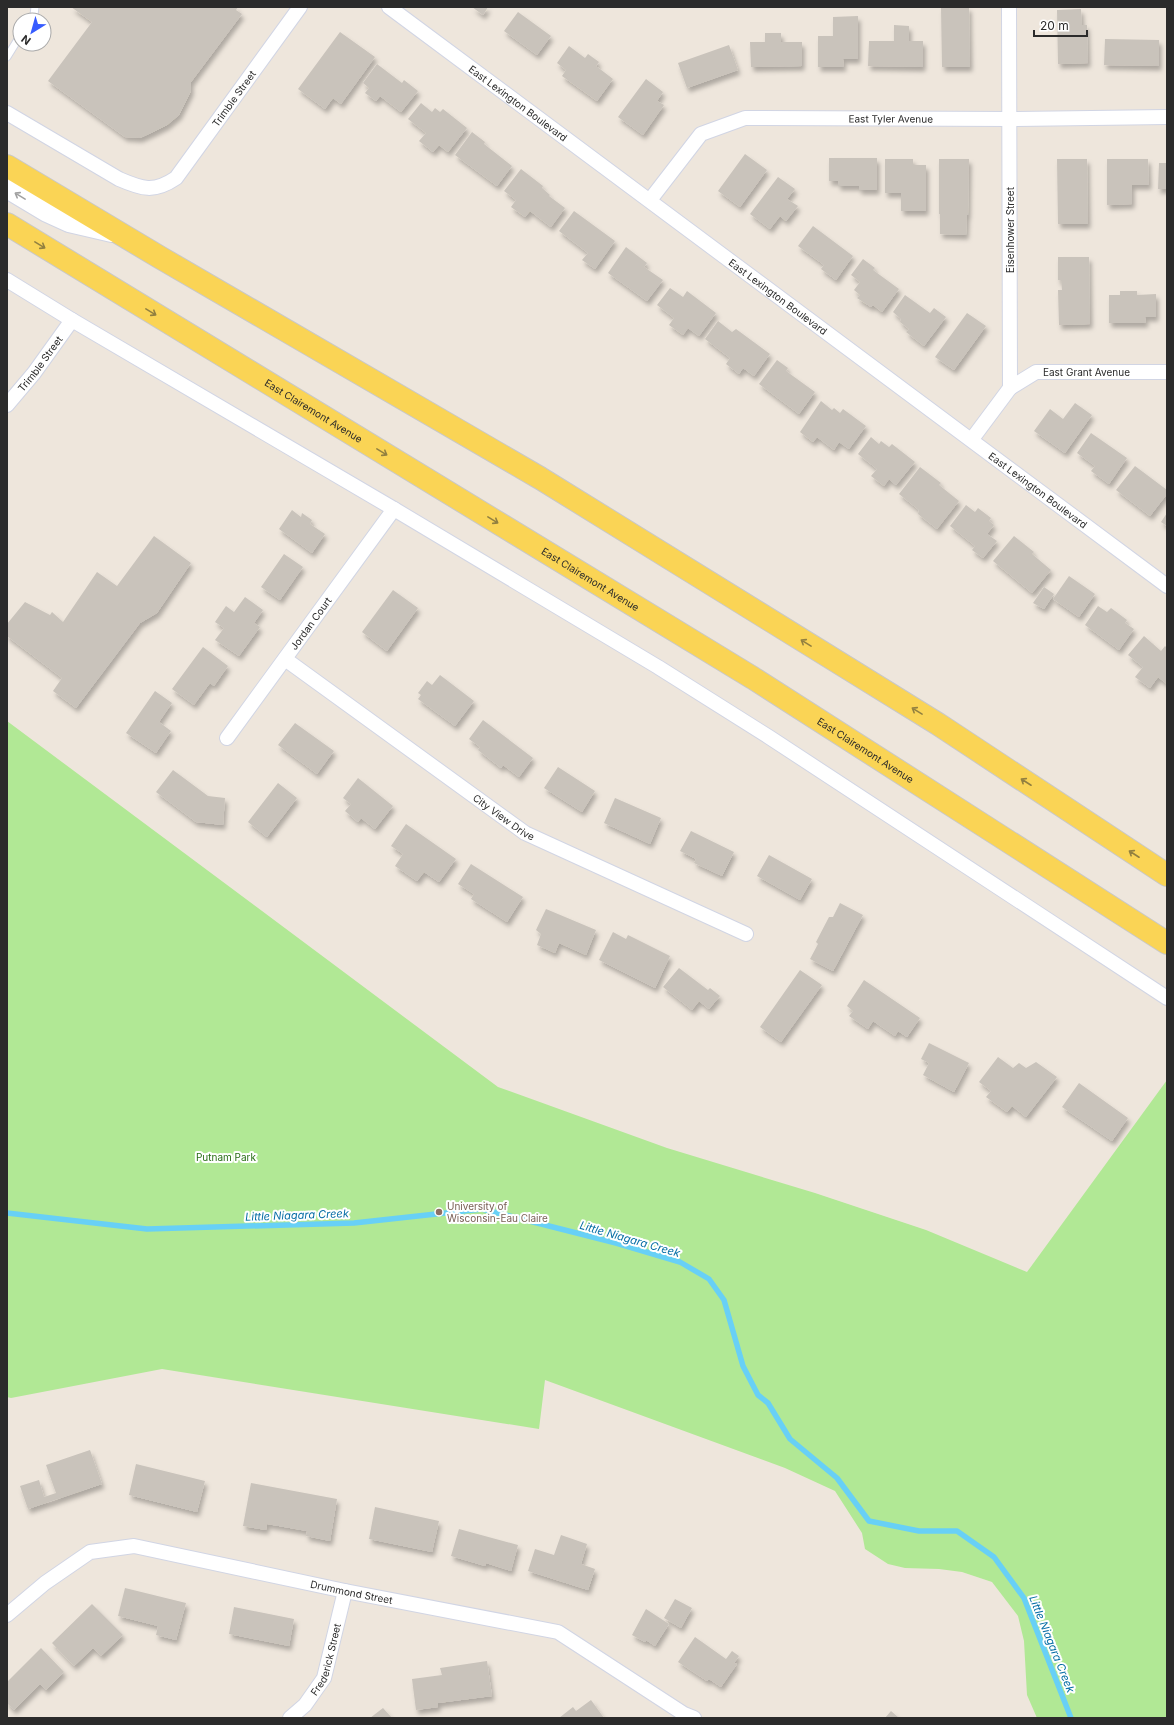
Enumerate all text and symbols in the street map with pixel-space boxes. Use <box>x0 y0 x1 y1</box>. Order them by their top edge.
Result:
north arrow <box>12 12 52 52</box>
scale bar <box>1034 12 1087 38</box>
text: 20 m <box>1040 18 1069 33</box>
text: N <box>18 32 34 48</box>
street label: East Lexington Boulevard <box>467 63 570 144</box>
street label: Trimble Street <box>209 67 259 129</box>
street label: East Tyler Avenue <box>848 112 933 125</box>
street label: Eisenhower Street <box>1004 186 1016 273</box>
one-way arrow <box>14 192 26 200</box>
one-way arrow <box>34 241 46 249</box>
street label: East Lexington Boulevard <box>727 256 830 337</box>
one-way arrow <box>145 309 157 317</box>
street label: Trimble Street <box>15 333 65 394</box>
street label: East Grant Avenue <box>1043 366 1130 378</box>
street label: East Clairemont Avenue <box>263 376 365 445</box>
one-way arrow <box>376 449 388 457</box>
street label: East Lexington Boulevard <box>986 449 1090 531</box>
one-way arrow <box>487 516 498 524</box>
street label: East Clairemont Avenue <box>539 545 642 613</box>
street label: Jordan Court <box>287 594 334 652</box>
one-way arrow <box>801 638 812 647</box>
one-way arrow <box>912 707 923 715</box>
street label: East Clairemont Avenue <box>815 715 916 785</box>
one-way arrow <box>1021 778 1032 786</box>
street label: City View Drive <box>471 791 537 843</box>
one-way arrow <box>1129 850 1140 858</box>
park label: Putnam Park <box>196 1151 257 1163</box>
place label: University of Wisconsin-Eau Claire <box>447 1200 548 1224</box>
water label: Little Niagara Creek <box>245 1206 350 1224</box>
marker: University of Wisconsin-Eau Claire <box>434 1207 444 1217</box>
water label: Little Niagara Creek <box>578 1218 683 1260</box>
street label: Drummond Street <box>309 1578 394 1606</box>
water label: Little Niagara Creek <box>1026 1593 1078 1696</box>
street label: Frederick Street <box>308 1621 343 1698</box>

